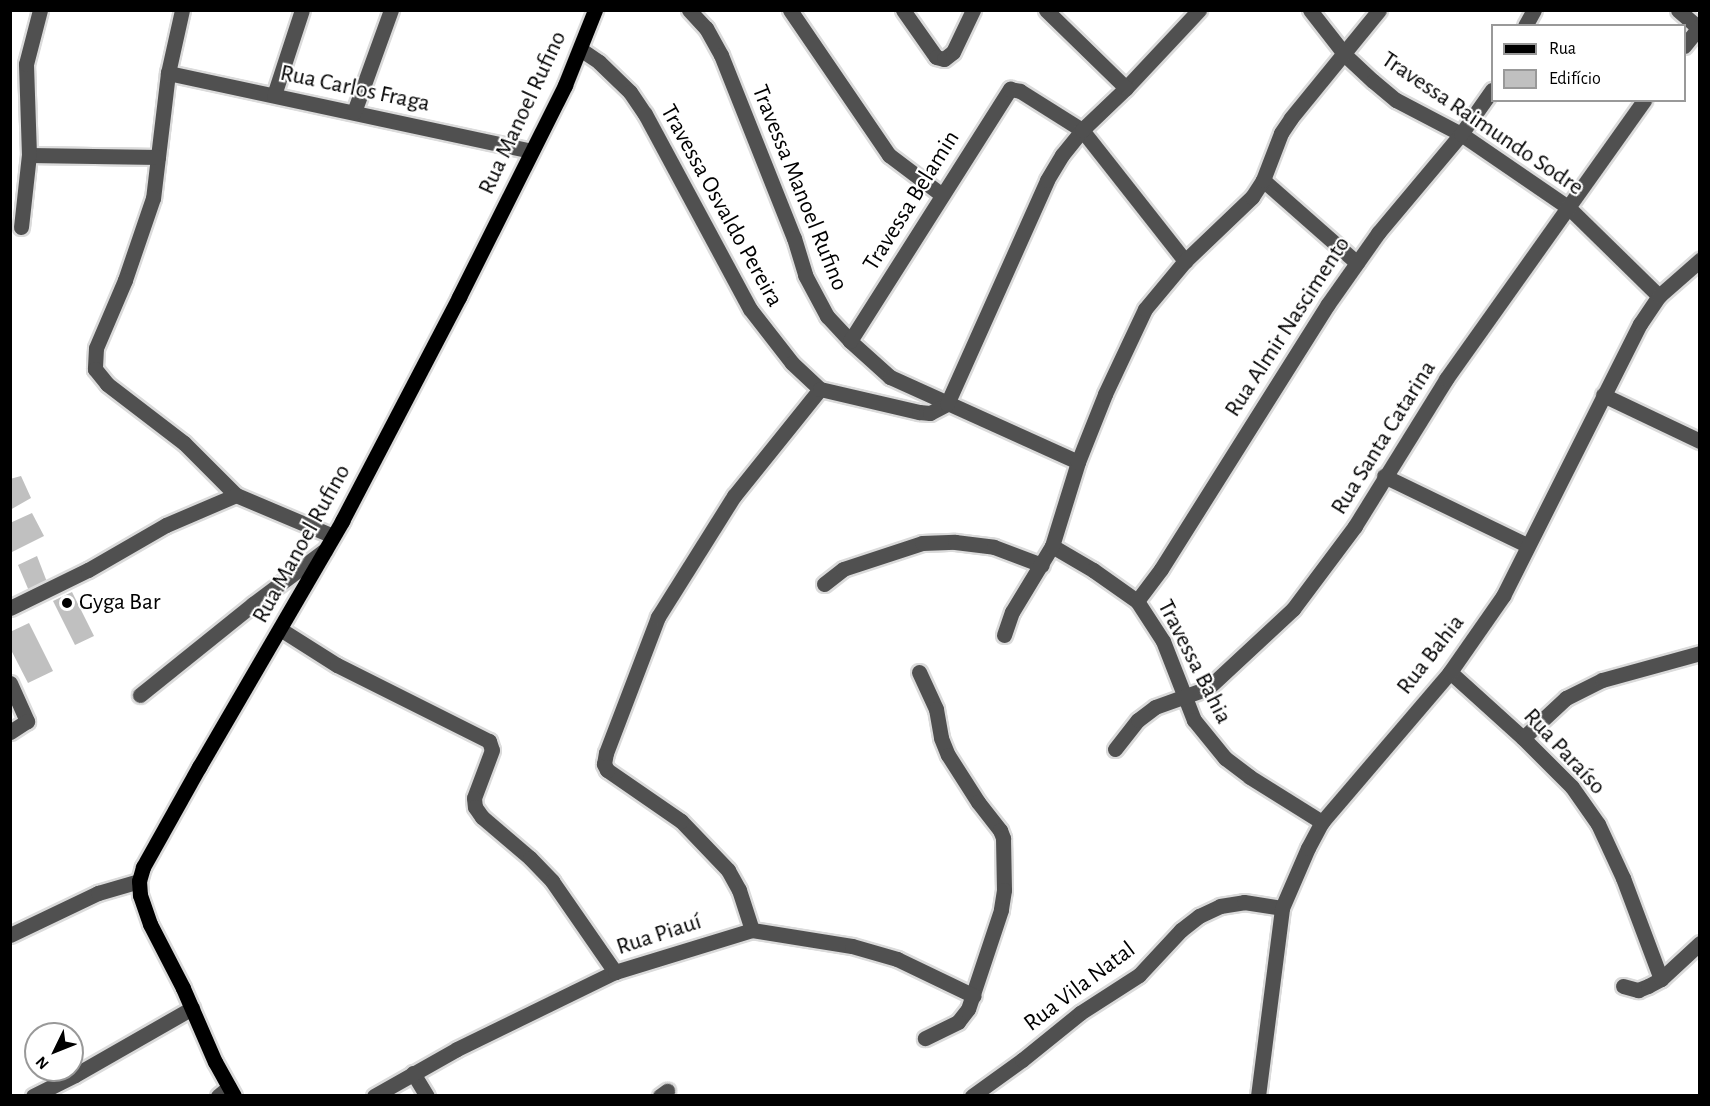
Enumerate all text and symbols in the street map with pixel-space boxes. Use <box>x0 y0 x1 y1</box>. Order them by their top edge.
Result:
legend <box>1491 24 1686 102</box>
street label: Rua Manoel Rufino <box>473 27 573 199</box>
text: Rua <box>1549 40 1576 58</box>
street label: Travessa Raimundo Sodre <box>1375 46 1589 202</box>
street label: Rua Carlos Fraga <box>277 59 433 119</box>
text: Edifício <box>1549 70 1601 88</box>
street label: Travessa Manoel Rufino <box>745 81 853 295</box>
street label: Travessa Osvaldo Pereira <box>653 100 789 312</box>
street label: Travessa Belamin <box>857 125 967 277</box>
street label: Rua Almir Nascimento <box>1219 231 1357 423</box>
street label: Rua Santa Catarina <box>1325 356 1443 520</box>
street label: Rua Manoel Rufino <box>246 460 358 628</box>
place label: Gyga Bar <box>79 589 161 617</box>
street label: Travessa Bahia <box>1150 595 1238 729</box>
marker: Gyga Bar <box>60 596 74 610</box>
street label: Rua Bahia <box>1391 609 1471 701</box>
street label: Rua Paraíso <box>1517 703 1611 801</box>
street label: Rua Piauí <box>613 908 705 962</box>
street label: Rua Vila Natal <box>1019 936 1141 1038</box>
north arrow <box>24 1022 84 1082</box>
text: N <box>33 1053 52 1072</box>

